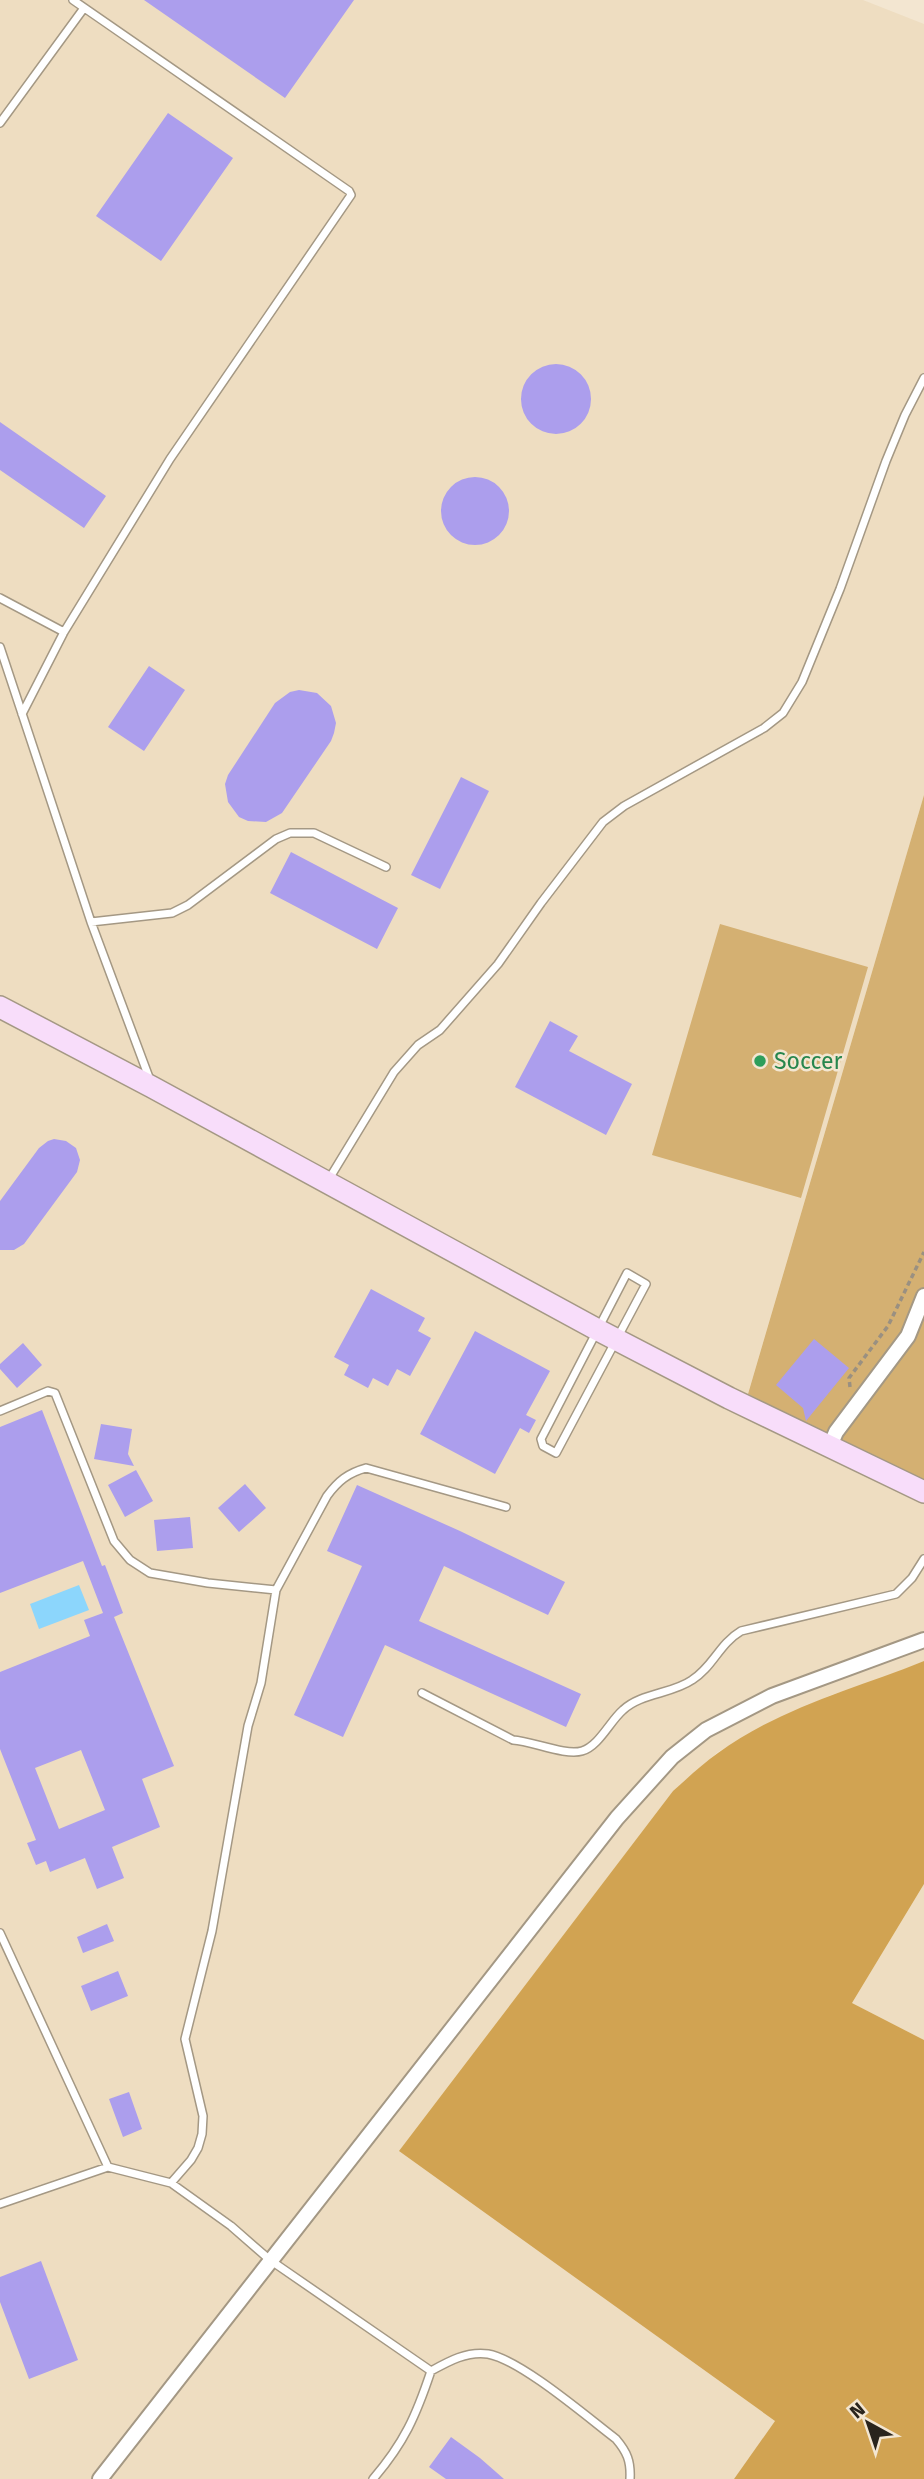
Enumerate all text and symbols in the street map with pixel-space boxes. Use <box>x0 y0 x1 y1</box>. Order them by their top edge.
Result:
place label: Soccer <box>774 1047 843 1075</box>
marker: Soccer <box>752 1053 768 1069</box>
north arrow <box>833 2388 903 2458</box>
text: N <box>845 2397 870 2423</box>

